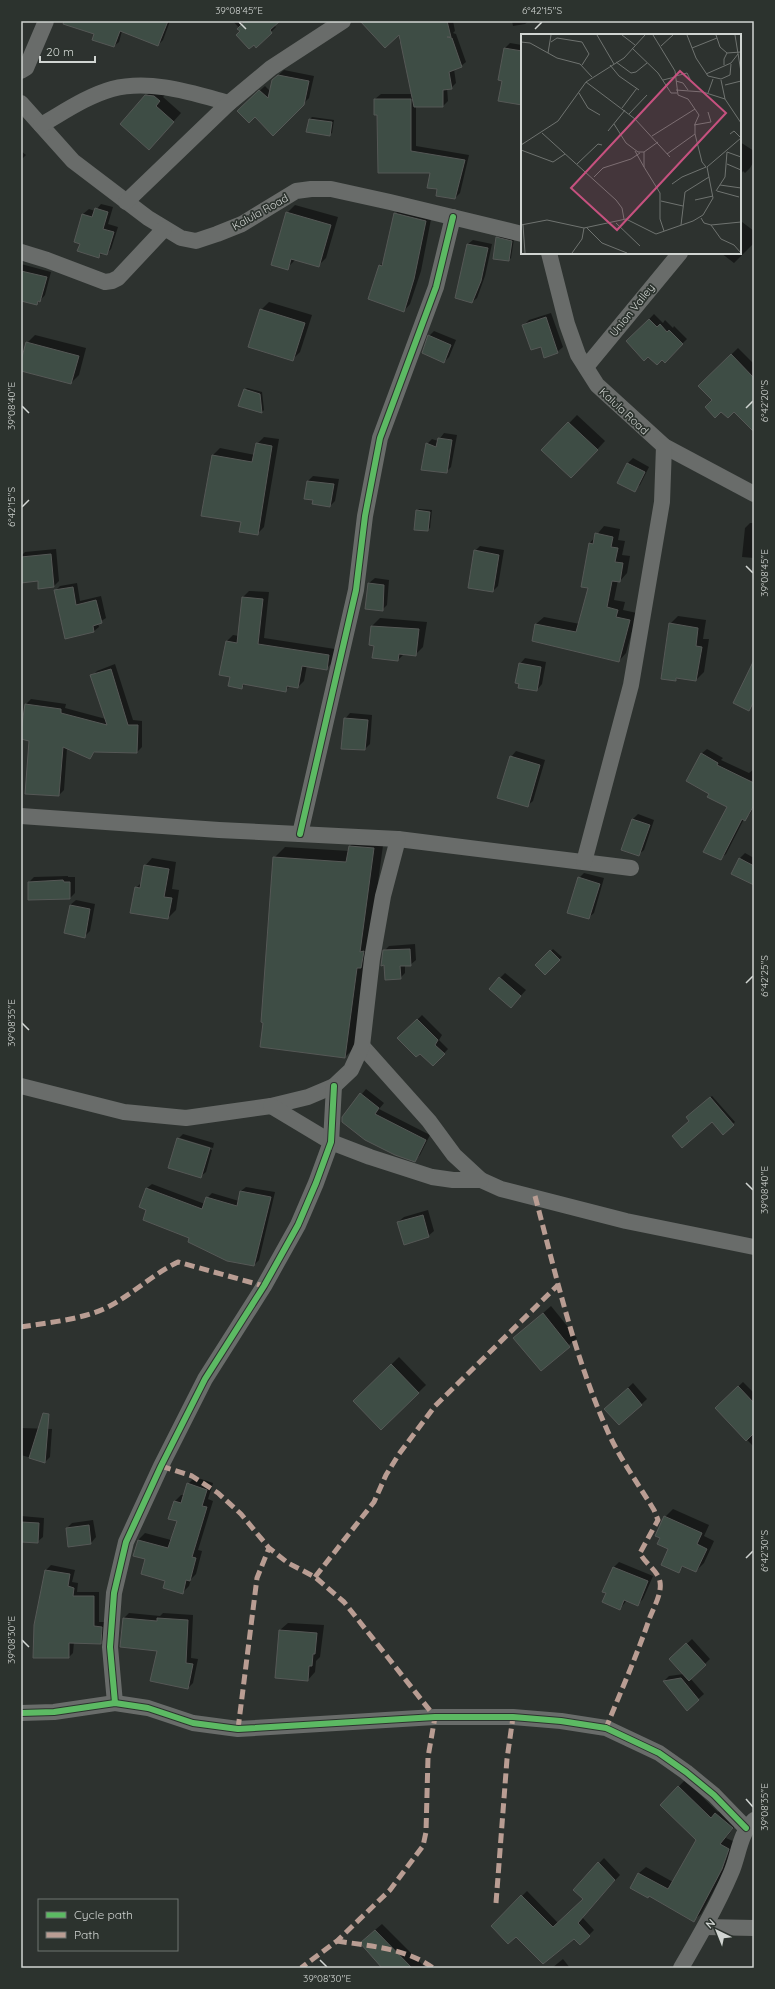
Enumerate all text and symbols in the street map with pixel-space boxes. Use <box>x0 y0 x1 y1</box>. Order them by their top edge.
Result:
text: 39°08'45"E <box>215 4 263 17</box>
text: 6°42'15"S <box>522 4 562 17</box>
inset map <box>521 34 741 254</box>
scale bar <box>40 38 95 64</box>
text: 20 m <box>46 44 74 59</box>
street label: Kalula Road <box>229 191 291 233</box>
street label: Union Valley <box>606 281 658 339</box>
text: 6°42'20"S <box>758 379 771 422</box>
text: 39°08'40"E <box>5 382 18 430</box>
street label: Kalula Road <box>596 385 652 437</box>
text: 6°42'15"S <box>5 487 18 527</box>
text: 39°08'45"E <box>758 549 771 597</box>
text: 6°42'25"S <box>758 955 771 997</box>
text: 39°08'35"E <box>5 999 18 1047</box>
text: 39°08'40"E <box>758 1166 771 1214</box>
text: 6°42'30"S <box>758 1530 771 1572</box>
text: 39°08'30"E <box>5 1616 18 1664</box>
text: 39°08'35"E <box>758 1783 771 1831</box>
legend <box>38 1899 178 1951</box>
text: Cycle path <box>74 1907 133 1922</box>
north arrow <box>697 1911 737 1951</box>
text: N <box>702 1916 718 1932</box>
text: Path <box>74 1927 99 1942</box>
text: 39°08'30"E <box>303 1972 351 1985</box>

